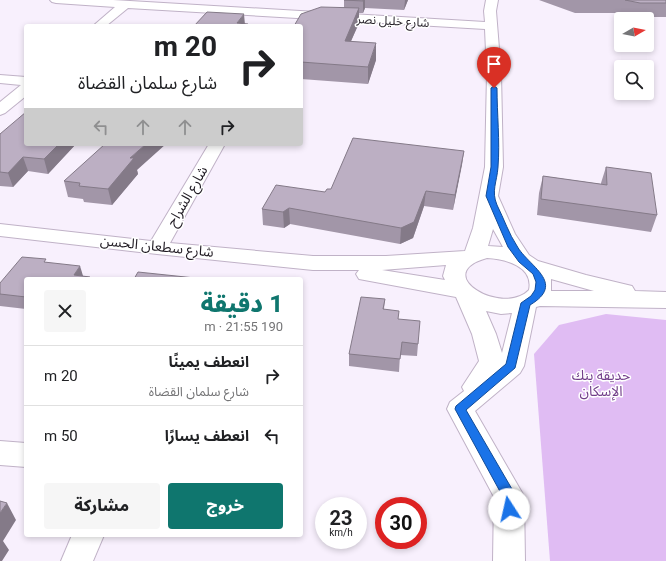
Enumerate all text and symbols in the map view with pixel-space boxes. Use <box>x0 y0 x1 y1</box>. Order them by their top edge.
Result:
street label: شارع خليل نصر <box>355 12 430 32</box>
north arrow <box>614 12 654 52</box>
map controls <box>614 12 654 100</box>
text: 20 m <box>154 30 217 63</box>
icon: right <box>231 40 283 92</box>
pin <box>477 47 511 88</box>
icon: arrive <box>483 53 505 75</box>
button: search <box>614 60 654 100</box>
text: شارع سلمان القضاة <box>78 72 217 93</box>
icon: left <box>90 116 112 138</box>
icon: ahead <box>132 116 154 138</box>
icon: ahead <box>174 116 196 138</box>
icon: right <box>216 116 238 138</box>
street label: شارع الشراح <box>163 163 213 231</box>
street label: شارع سطعان الحسن <box>99 232 215 263</box>
button: close <box>44 290 86 332</box>
text: 1 دقيقة <box>201 290 283 318</box>
text: 190 m · 21:55 <box>204 319 283 334</box>
text: انعطف يمينًا <box>169 353 249 371</box>
icon: right <box>261 365 283 387</box>
text: 20 m <box>44 367 78 385</box>
park label: حديقة بنك الإسكان <box>572 367 630 401</box>
text: شارع سلمان القضاة <box>149 384 249 399</box>
icon: left <box>261 425 283 447</box>
text: 50 m <box>44 427 78 445</box>
text: انعطف يسارًا <box>165 427 249 445</box>
button: مشاركة <box>44 483 160 529</box>
button: خروج <box>168 483 283 529</box>
position arrow <box>488 488 530 530</box>
speed limit sign: 30 <box>375 497 427 549</box>
text: 23 <box>330 506 352 530</box>
text: km/h <box>329 527 353 538</box>

